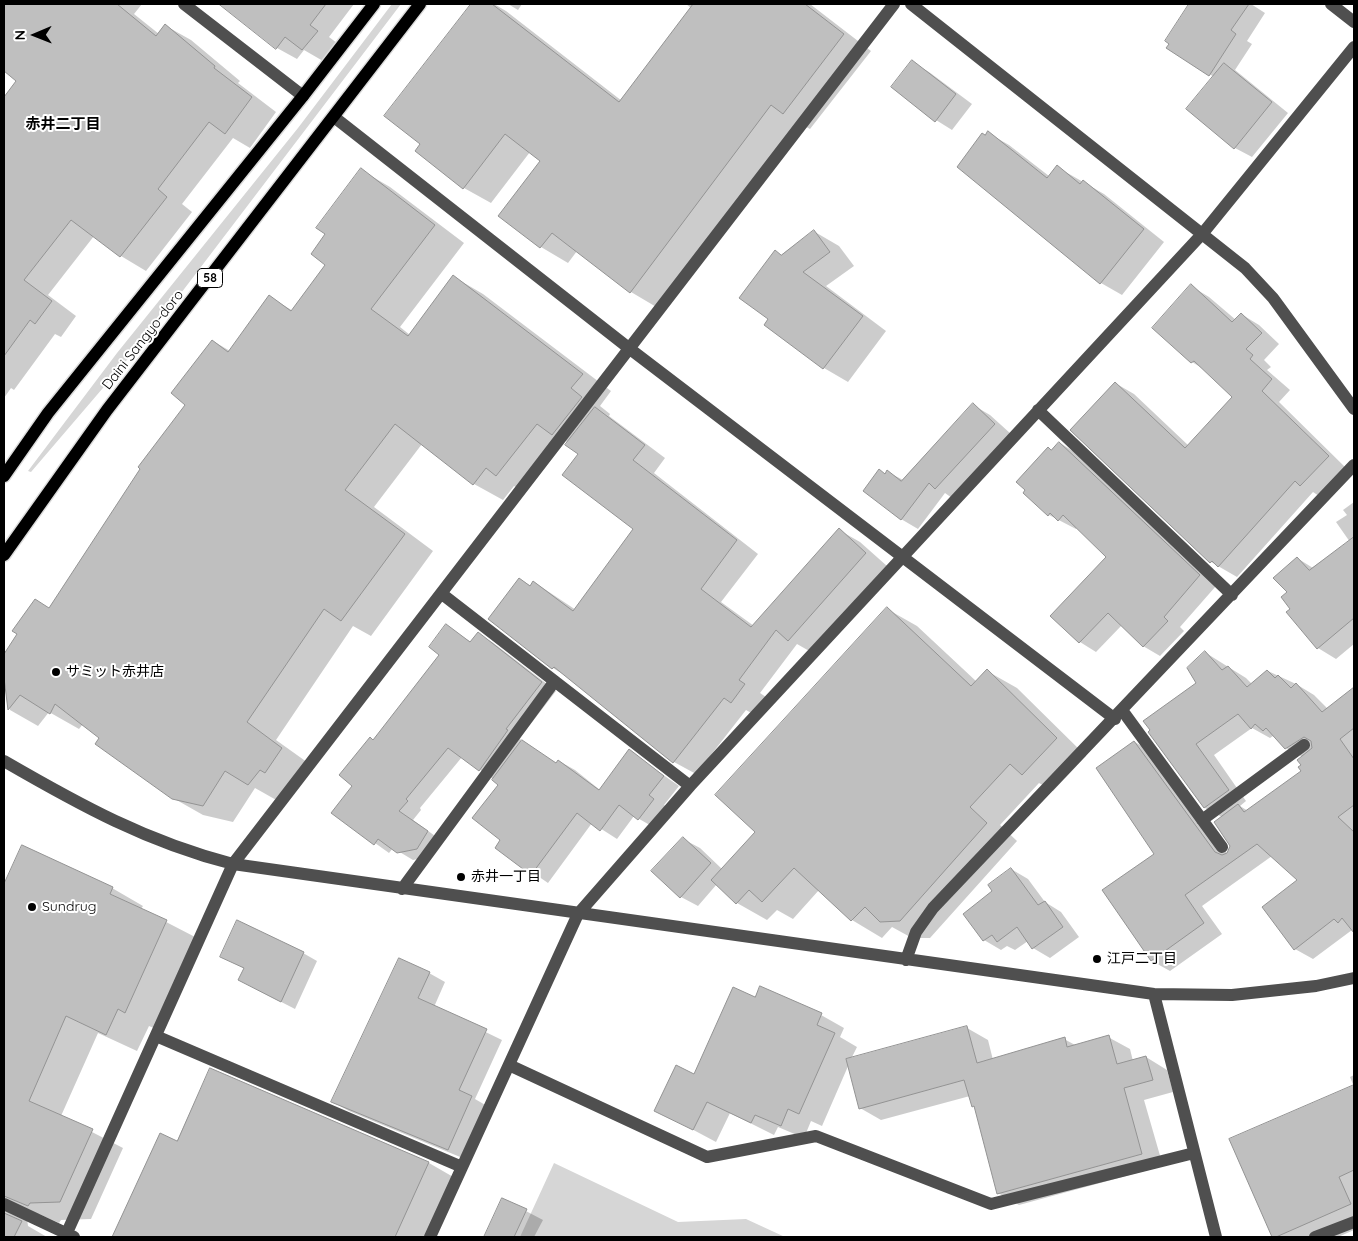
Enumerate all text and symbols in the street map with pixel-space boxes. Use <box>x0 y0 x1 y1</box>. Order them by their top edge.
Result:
north arrow <box>10 10 60 60</box>
text: N <box>11 30 29 41</box>
district label: 赤井二丁目 <box>26 115 100 133</box>
road number: 58 <box>198 268 222 288</box>
street label: Daini Sangyo-doro <box>99 287 187 393</box>
place label: サミット赤井店 <box>66 664 164 680</box>
marker: サミット赤井店 <box>50 666 62 678</box>
place label: 赤井一丁目 <box>471 869 541 885</box>
marker: 赤井一丁目 <box>455 871 467 883</box>
place label: Sundrug <box>42 899 96 915</box>
marker: Sundrug <box>26 901 38 913</box>
place label: 江戸二丁目 <box>1107 951 1177 967</box>
marker: 江戸二丁目 <box>1091 953 1103 965</box>

